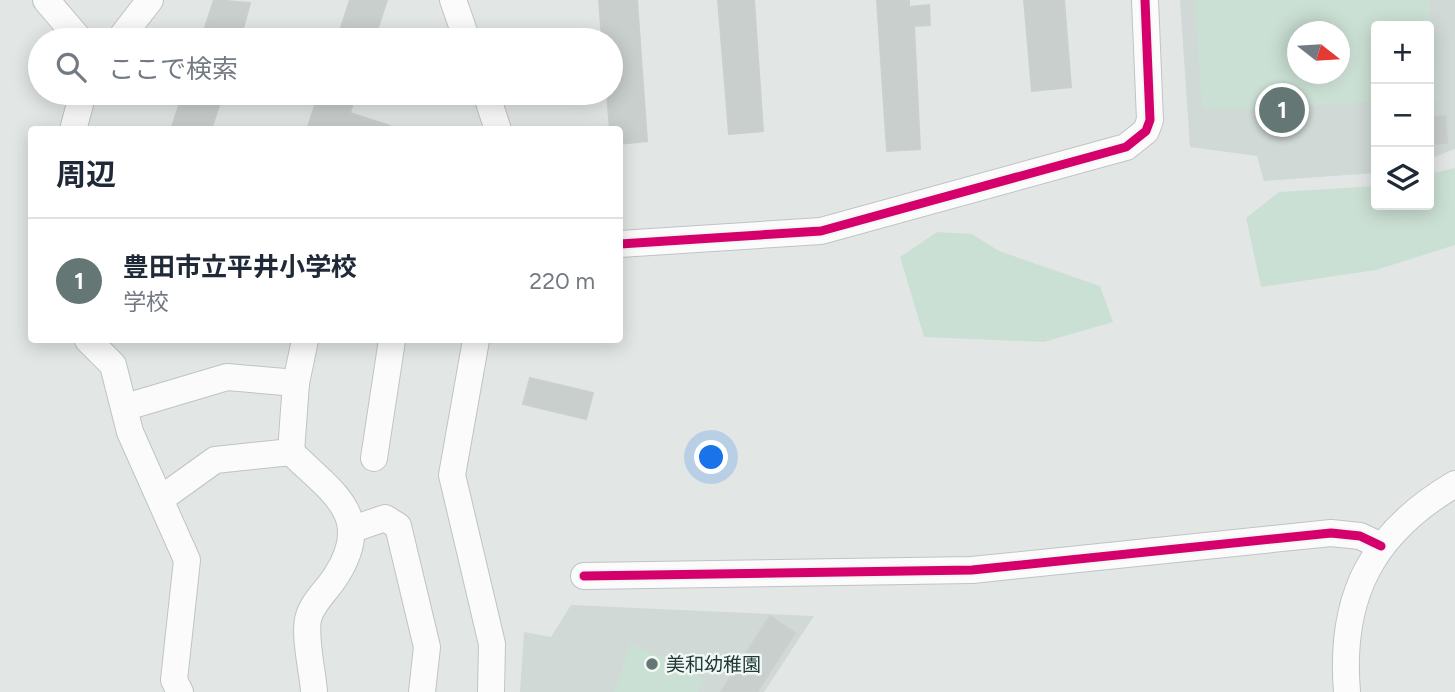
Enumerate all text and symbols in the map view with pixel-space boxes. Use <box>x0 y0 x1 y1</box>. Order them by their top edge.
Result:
north arrow <box>1287 21 1350 84</box>
map controls <box>1371 21 1434 210</box>
button: + <box>1371 21 1434 84</box>
search box <box>28 28 623 105</box>
icon: search <box>52 48 90 86</box>
text: ここで検索 <box>108 53 238 85</box>
pin: 1 <box>1259 84 1305 136</box>
button: − <box>1371 84 1434 147</box>
button: layers <box>1371 147 1434 210</box>
text: 周辺 <box>56 156 116 193</box>
text: 豊田市立平井小学校 <box>123 251 357 283</box>
text: 1 <box>74 267 84 295</box>
text: 220 m <box>529 267 595 295</box>
text: 学校 <box>123 288 169 316</box>
your location <box>694 440 728 474</box>
place label: 美和幼稚園 <box>666 653 761 676</box>
marker: 美和幼稚園 <box>644 656 660 672</box>

